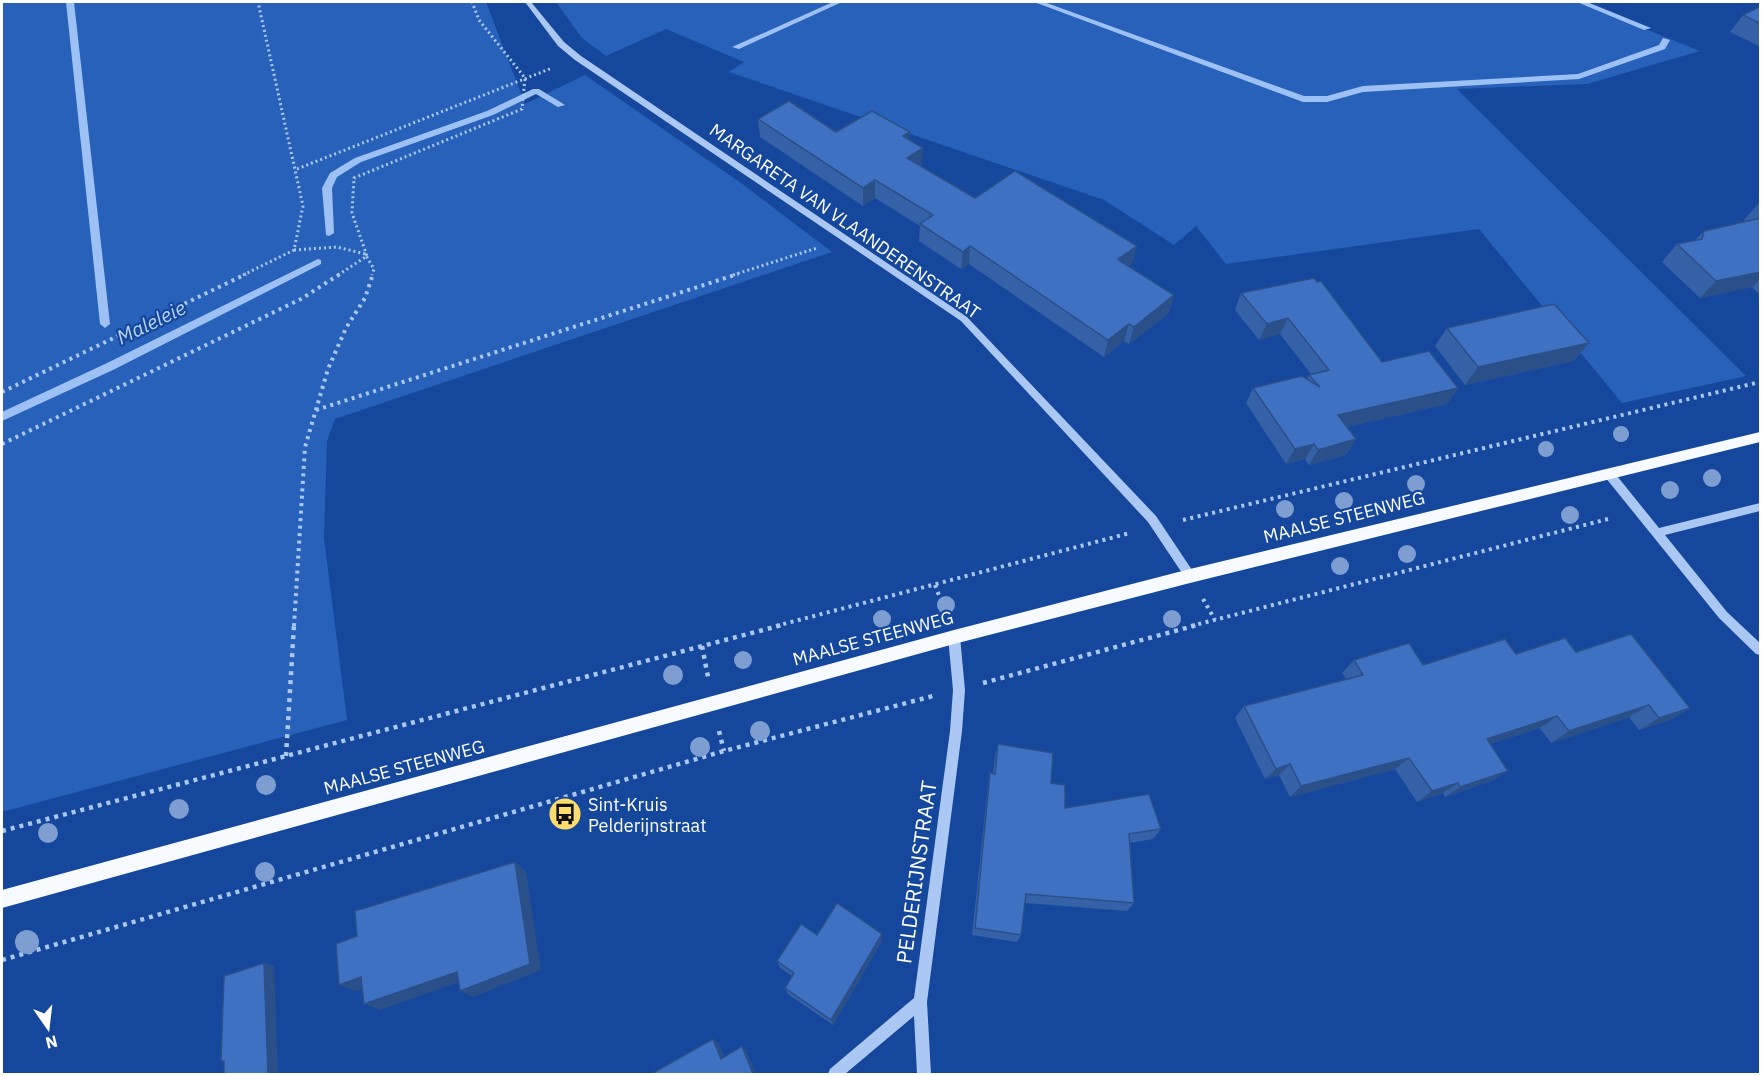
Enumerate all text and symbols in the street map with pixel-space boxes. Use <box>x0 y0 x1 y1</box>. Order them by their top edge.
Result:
street label: MARGARETA VAN VLAANDERENSTRAAT <box>705 118 985 324</box>
water label: Maleleie <box>112 294 190 350</box>
street label: MAALSE STEENWEG <box>1261 486 1427 548</box>
street label: MAALSE STEENWEG <box>790 605 956 671</box>
street label: MAALSE STEENWEG <box>321 734 487 800</box>
street label: PELDERIJNSTRAAT <box>889 779 943 965</box>
place label: Sint-Kruis Pelderijnstraat <box>588 793 707 837</box>
bus stop icon: Sint-Kruis Pelderijnstraat <box>547 796 583 832</box>
north arrow <box>18 998 78 1058</box>
text: N <box>44 1031 60 1054</box>

